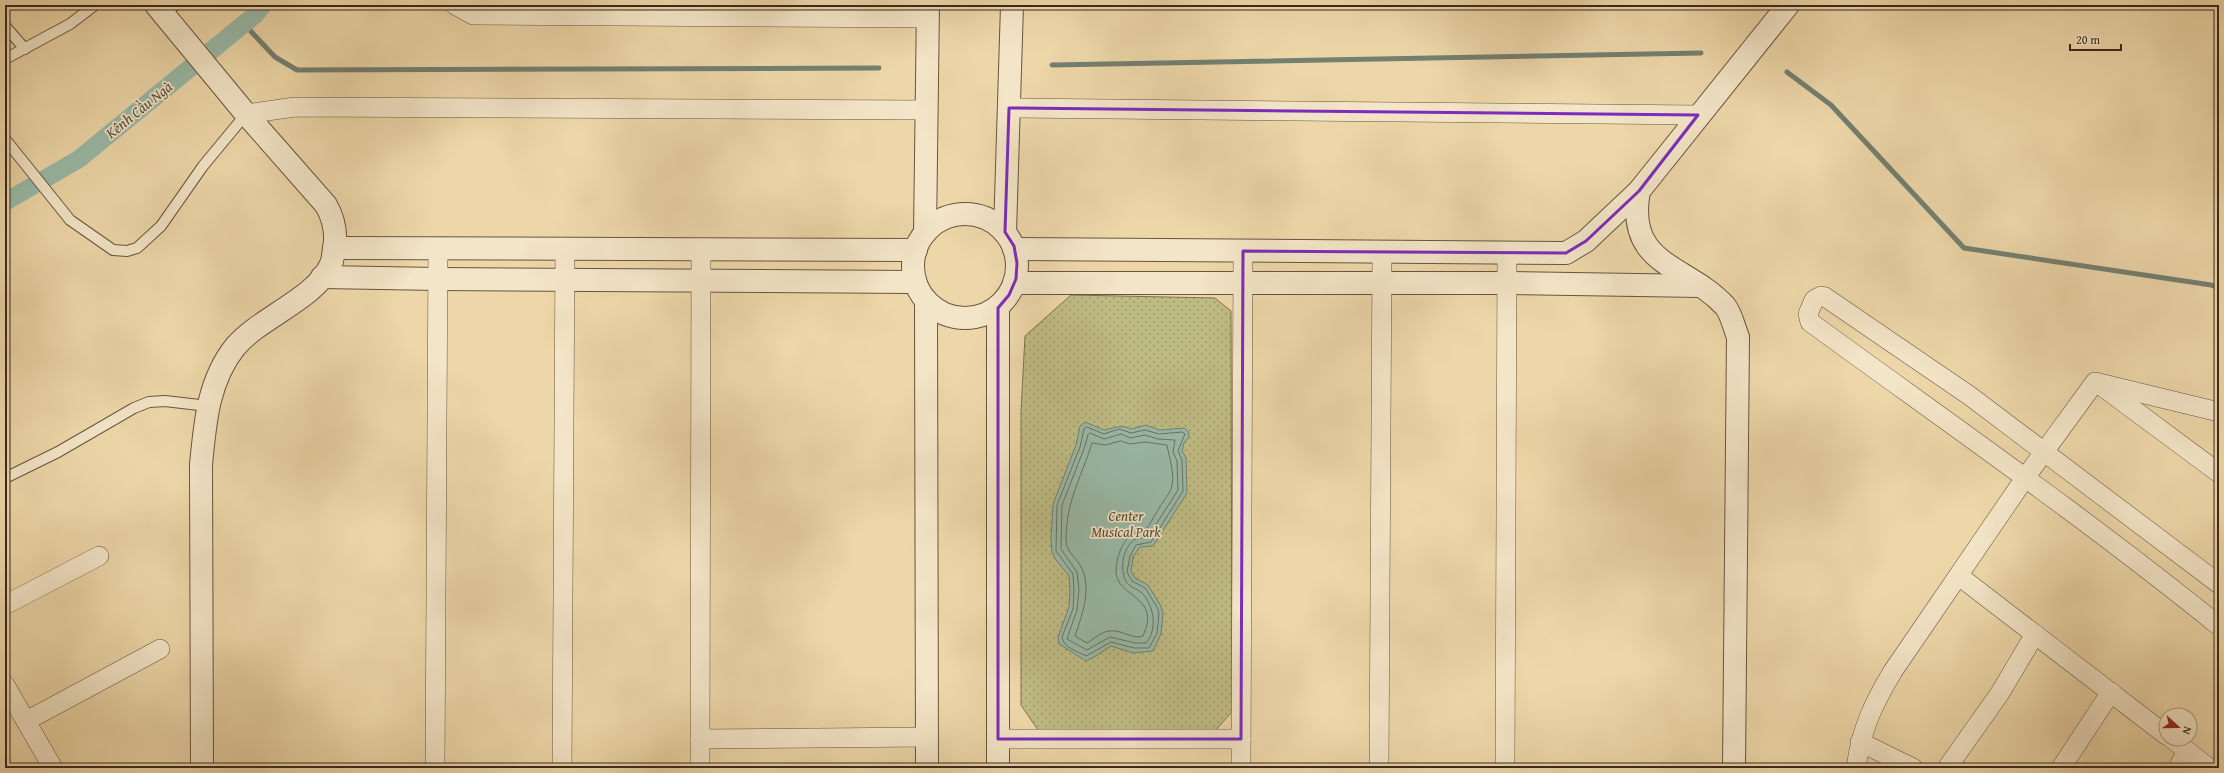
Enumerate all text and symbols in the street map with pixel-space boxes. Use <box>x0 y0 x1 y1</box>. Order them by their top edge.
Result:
scale bar <box>2070 26 2121 52</box>
text: 20 m <box>2076 31 2100 48</box>
water label: Kênh Cầu Ngà <box>100 76 177 144</box>
park label: Center Musical Park <box>1091 506 1161 542</box>
north arrow <box>2158 707 2198 747</box>
text: N <box>2178 724 2196 737</box>

